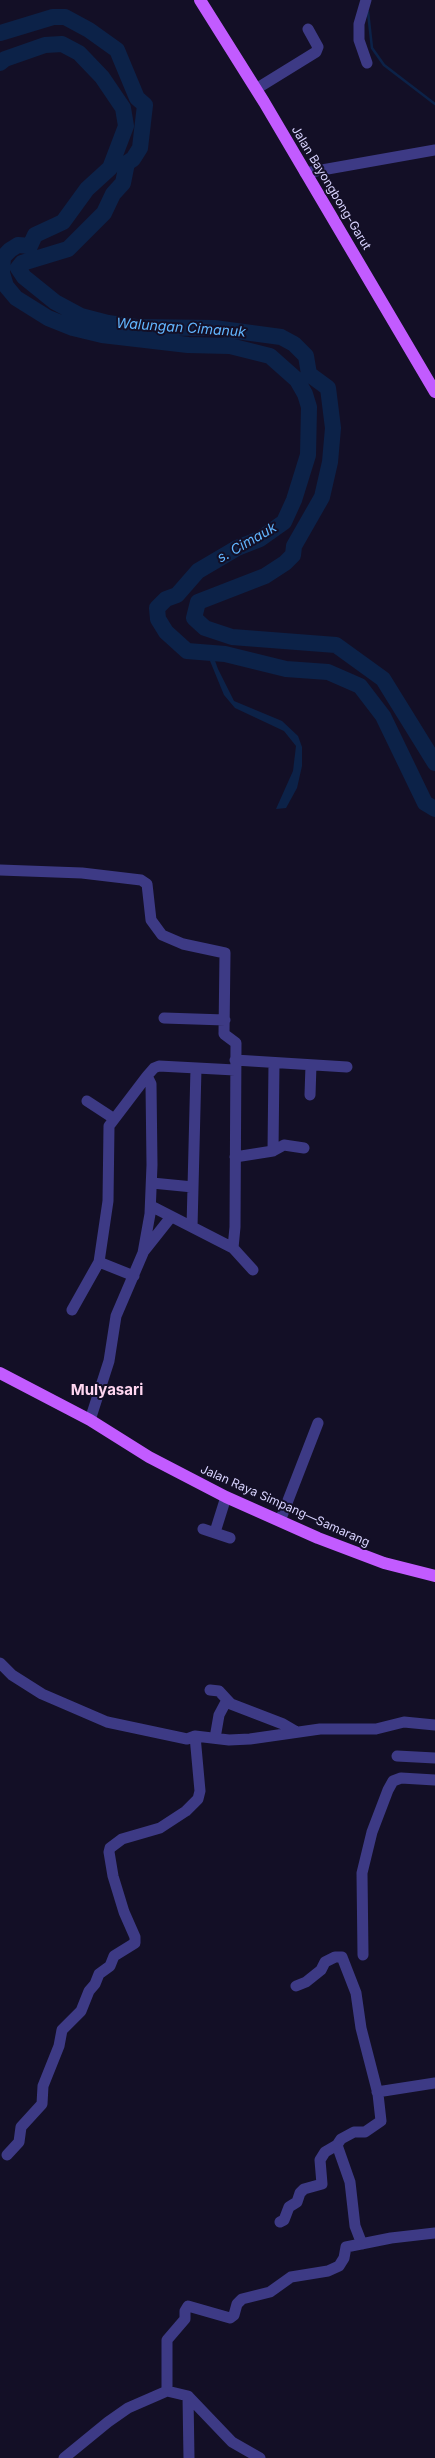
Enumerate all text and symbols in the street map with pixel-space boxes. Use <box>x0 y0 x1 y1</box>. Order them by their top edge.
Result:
street label: Jalan Bayongbong-Garut <box>288 123 374 253</box>
water label: Walungan Cimanuk <box>116 315 246 341</box>
water label: s. Cimauk <box>214 519 280 567</box>
district label: Mulyasari <box>71 1381 143 1399</box>
street label: Jalan Raya Simpang—Samarang <box>198 1462 372 1550</box>

